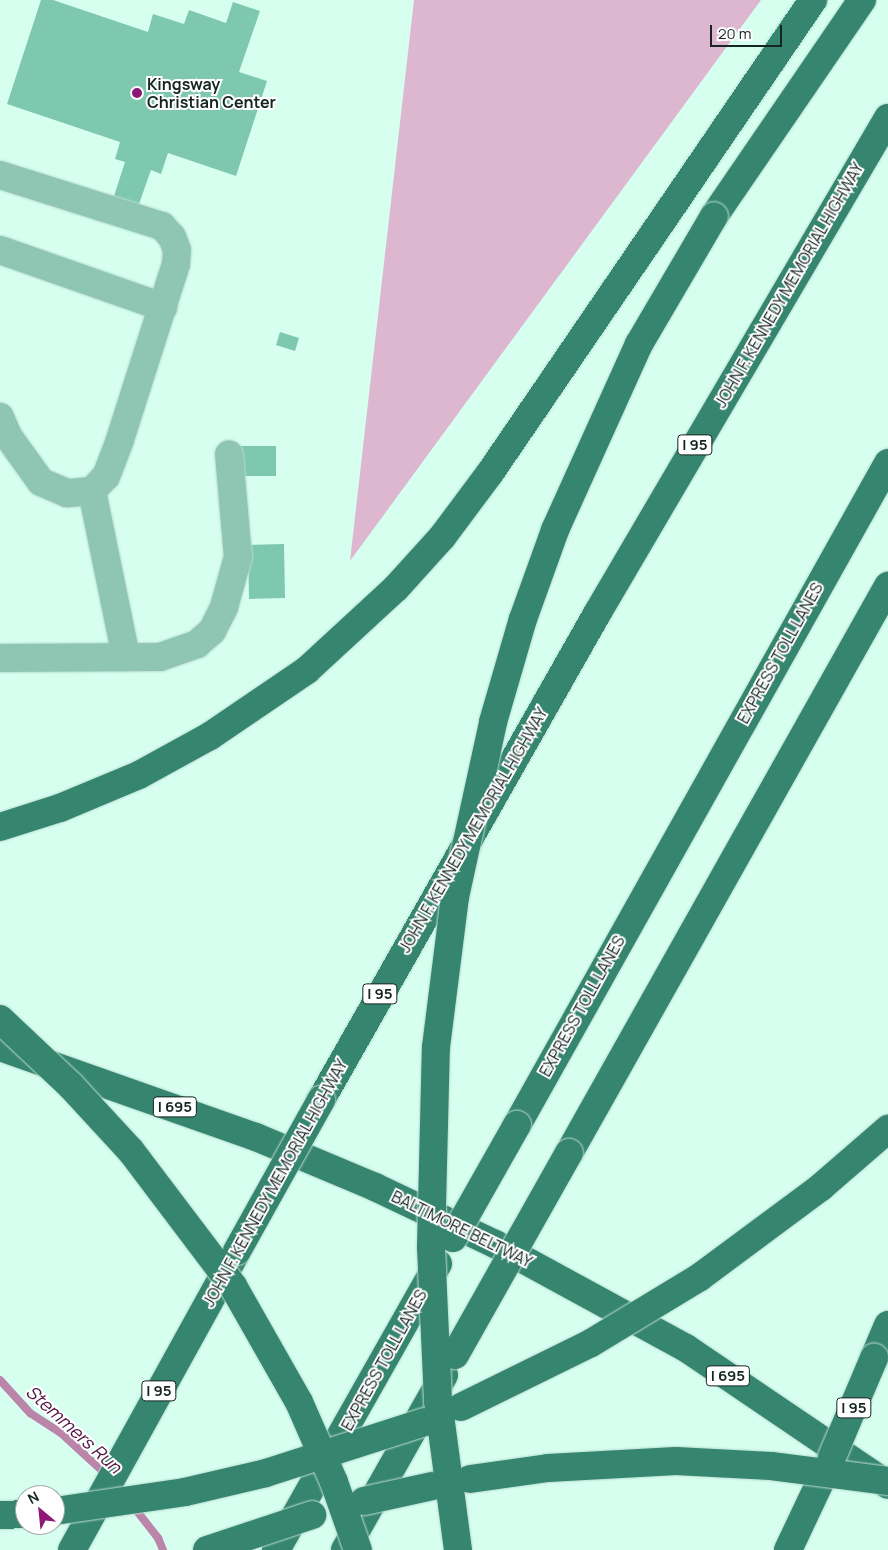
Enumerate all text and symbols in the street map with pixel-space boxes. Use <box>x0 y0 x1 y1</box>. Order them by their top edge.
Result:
scale bar <box>713 15 786 47</box>
text: 20 m <box>718 23 751 44</box>
place label: Kingsway Christian Center <box>147 74 276 112</box>
marker: Kingsway Christian Center <box>131 87 143 99</box>
street label: JOHN F. KENNEDY MEMORIAL HIGHWAY <box>710 158 868 412</box>
road number: I 95 <box>676 432 714 458</box>
street label: EXPRESS TOLL LANES <box>733 579 827 727</box>
street label: JOHN F. KENNEDY MEMORIAL HIGHWAY <box>394 703 552 957</box>
street label: EXPRESS TOLL LANES <box>535 932 629 1080</box>
road number: I 95 <box>361 982 399 1006</box>
street label: JOHN F. KENNEDY MEMORIAL HIGHWAY <box>198 1055 352 1311</box>
road number: I 695 <box>152 1094 198 1120</box>
street label: BALTIMORE BELTWAY <box>389 1187 535 1271</box>
street label: EXPRESS TOLL LANES <box>337 1286 431 1434</box>
road number: I 695 <box>706 1364 750 1388</box>
road number: I 95 <box>140 1378 178 1404</box>
water label: Stemmers Run <box>22 1380 126 1478</box>
road number: I 95 <box>835 1396 873 1420</box>
north arrow <box>15 1485 65 1535</box>
text: N <box>24 1486 42 1508</box>

